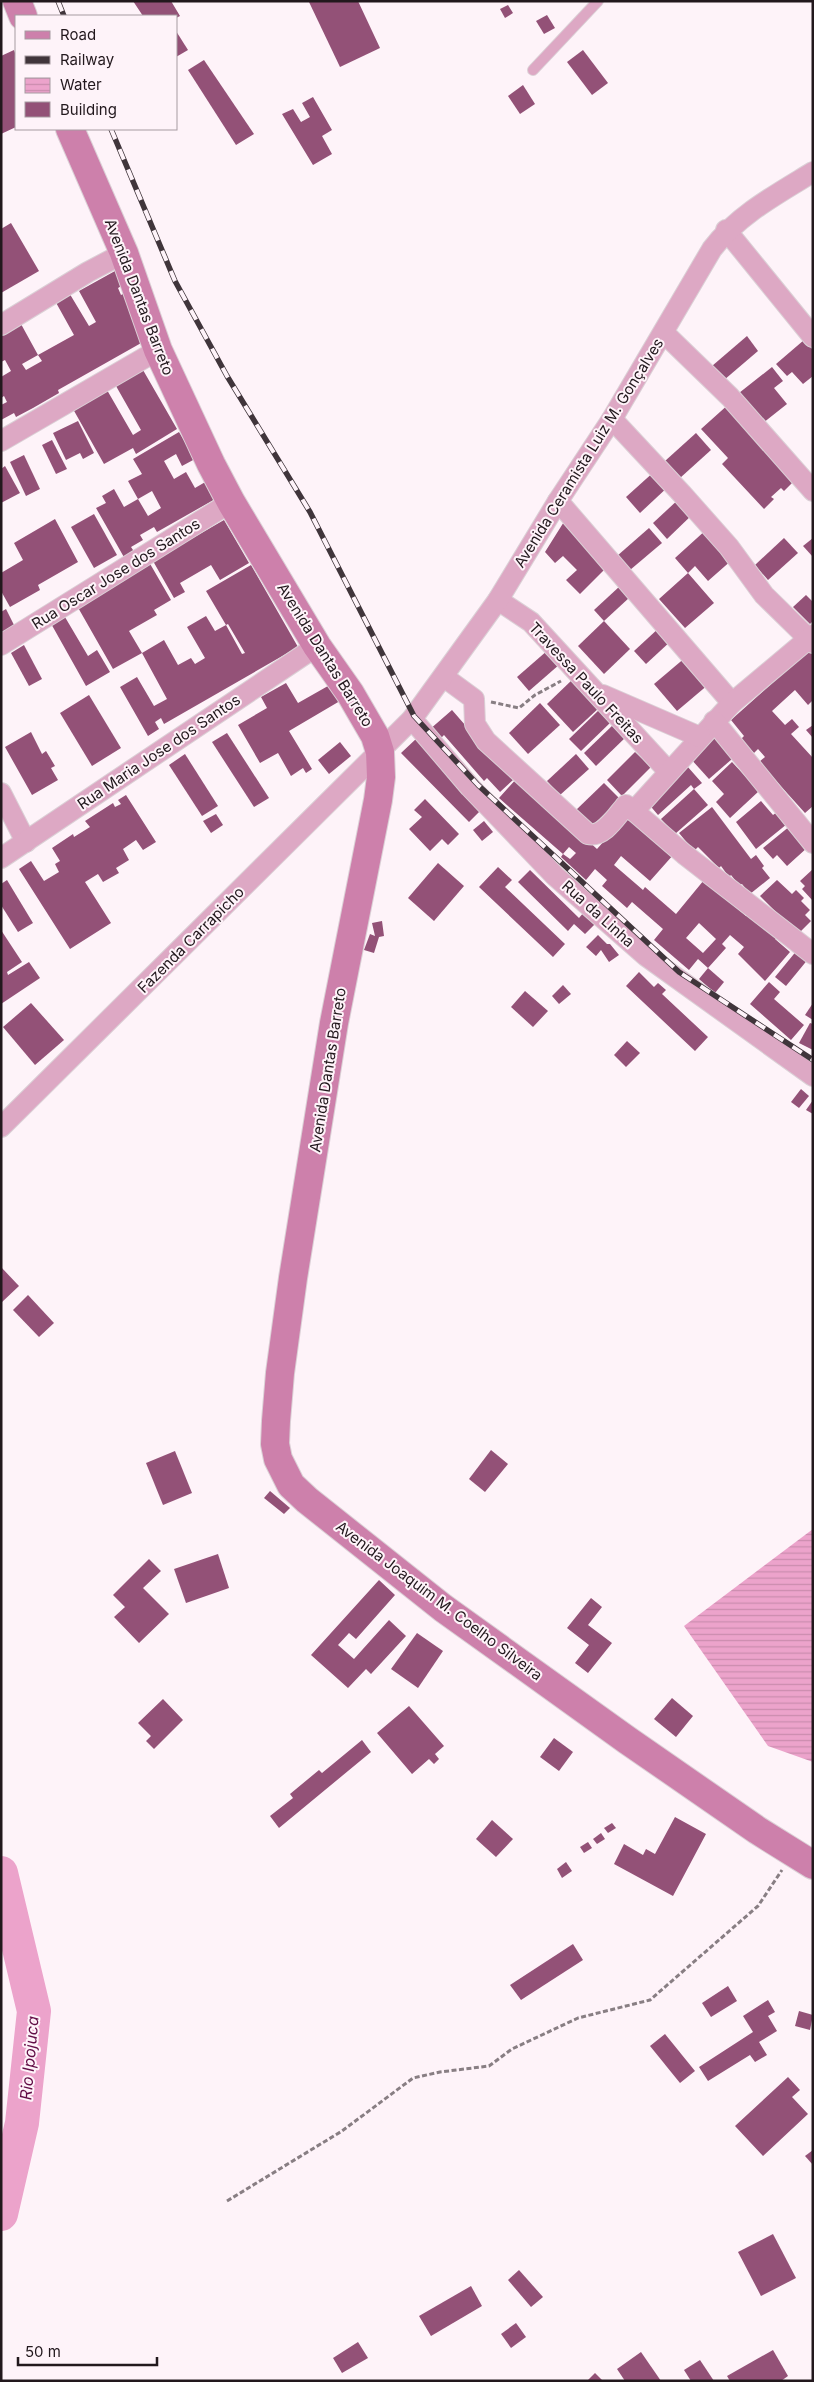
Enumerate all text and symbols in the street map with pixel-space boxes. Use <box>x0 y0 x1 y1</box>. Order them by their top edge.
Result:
legend <box>15 15 178 130</box>
text: Road <box>60 25 96 44</box>
text: Railway <box>60 50 115 69</box>
text: Water <box>60 75 102 94</box>
text: Building <box>60 100 117 119</box>
street label: Avenida Dantas Barreto <box>101 216 178 378</box>
street label: Avenida Ceramista Luiz M. Gonçalves <box>510 334 667 571</box>
street label: Rua Oscar Jose dos Santos <box>28 514 203 633</box>
street label: Avenida Dantas Barreto <box>273 579 378 730</box>
street label: Travessa Paulo Freitas <box>525 618 648 747</box>
street label: Rua Maria Jose dos Santos <box>74 690 244 813</box>
street label: Rua da Linha <box>558 876 639 951</box>
street label: Fazenda Carrapicho <box>133 882 248 997</box>
street label: Avenida Dantas Barreto <box>305 986 350 1153</box>
street label: Avenida Joaquim M. Coelho Silveira <box>332 1517 546 1685</box>
water label: Rio Ipojuca <box>15 2015 43 2101</box>
scale bar <box>18 2334 156 2366</box>
text: 50 m <box>25 2342 61 2361</box>

